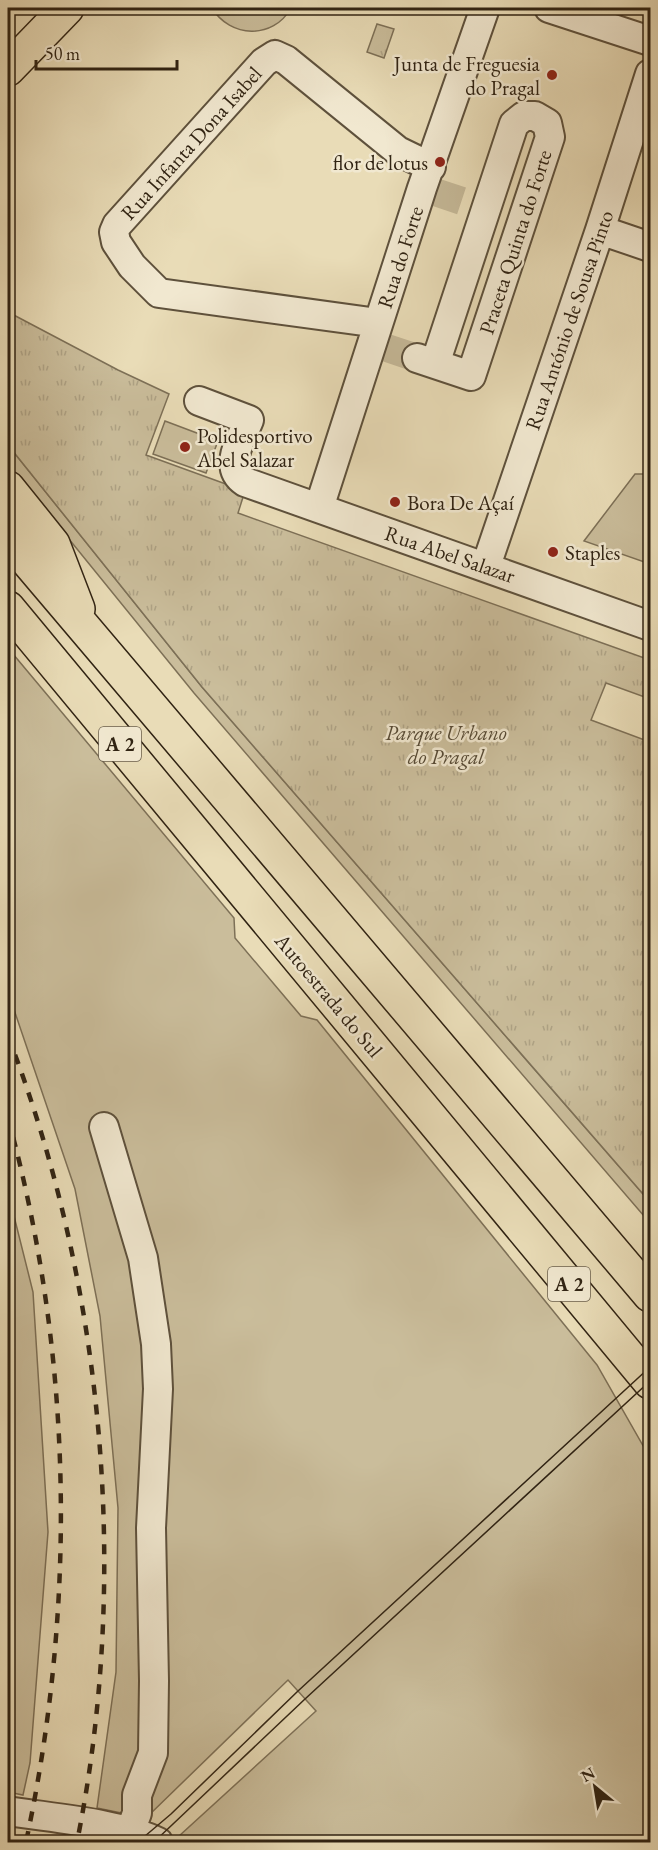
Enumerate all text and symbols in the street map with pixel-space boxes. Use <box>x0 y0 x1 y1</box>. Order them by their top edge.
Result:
scale bar <box>36 33 177 71</box>
text: 50 m <box>45 42 80 65</box>
place label: Junta de Freguesia do Pragal <box>392 50 541 101</box>
street label: Rua Infanta Dona Isabel <box>115 60 267 226</box>
marker: Junta de Freguesia do Pragal <box>545 68 559 82</box>
street label: Praceta Quinta do Forte <box>472 146 559 338</box>
place label: flor de lotus <box>333 149 428 176</box>
marker: flor de lotus <box>433 155 447 169</box>
street label: Rua do Forte <box>371 202 429 312</box>
street label: Rua António de Sousa Pinto <box>519 207 619 433</box>
place label: Polidesportivo Abel Salazar <box>196 422 313 473</box>
marker: Polidesportivo Abel Salazar <box>178 440 192 454</box>
place label: Bora De Açaí <box>407 489 515 516</box>
marker: Bora De Açaí <box>388 495 402 509</box>
street label: Rua Abel Salazar <box>381 519 519 589</box>
place label: Staples <box>565 539 621 566</box>
marker: Staples <box>546 545 560 559</box>
park label: Parque Urbano do Pragal <box>385 719 507 770</box>
road number: A 2 <box>99 727 141 761</box>
street label: Autoestrada do Sul <box>269 927 389 1063</box>
road number: A 2 <box>548 1267 590 1301</box>
north arrow <box>565 1757 625 1817</box>
text: N <box>577 1762 599 1787</box>

